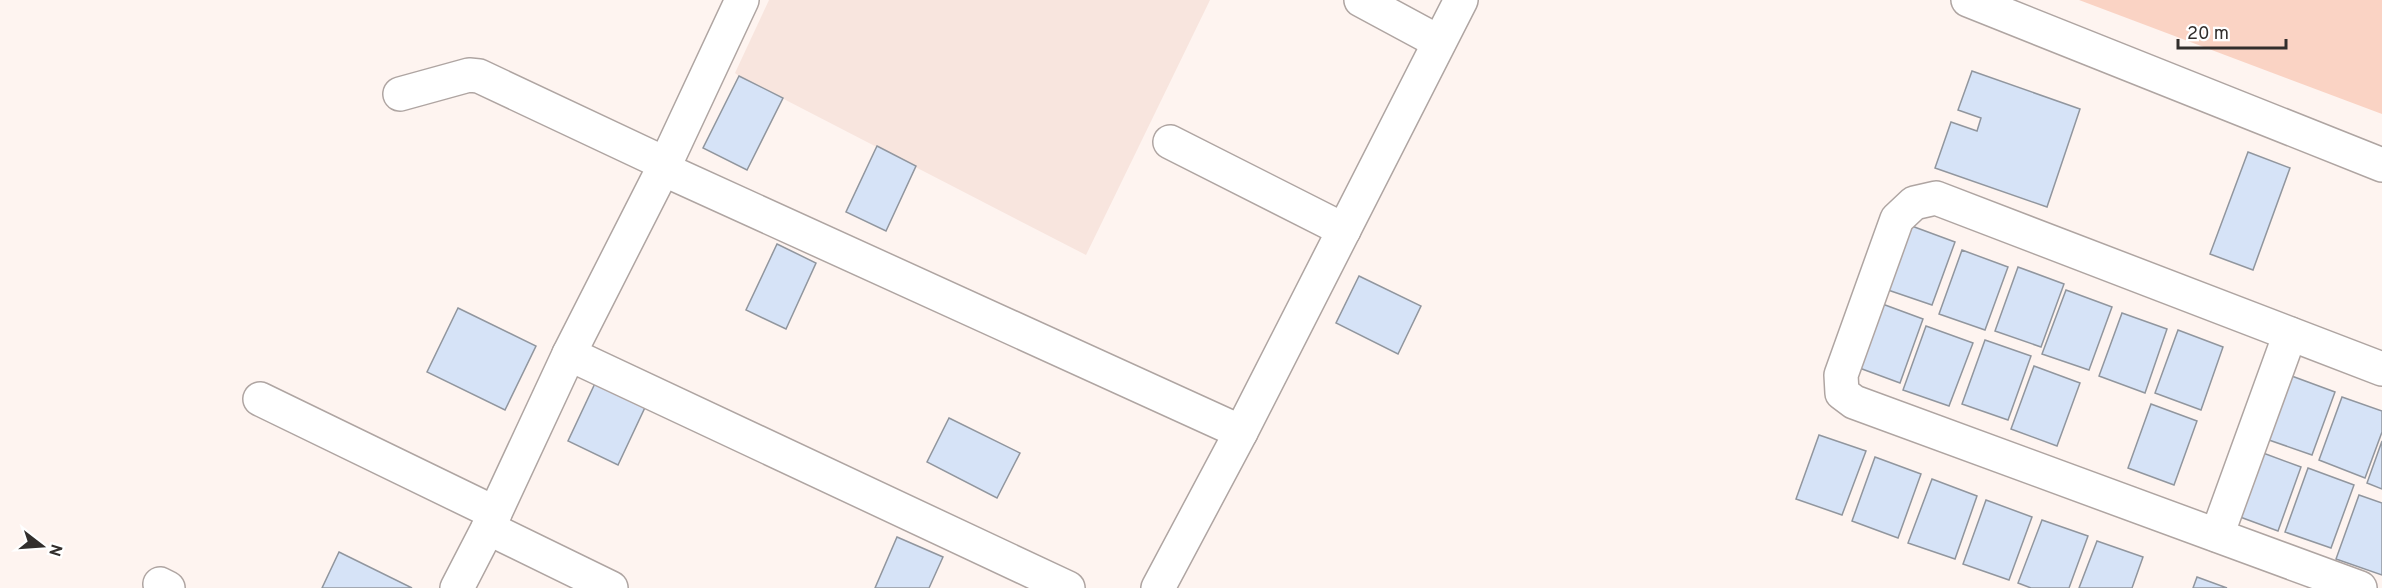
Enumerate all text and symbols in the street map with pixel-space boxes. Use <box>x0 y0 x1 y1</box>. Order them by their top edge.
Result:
scale bar <box>2178 12 2286 50</box>
text: 20 m <box>2187 23 2229 46</box>
north arrow <box>12 516 72 576</box>
text: N <box>43 541 66 558</box>

